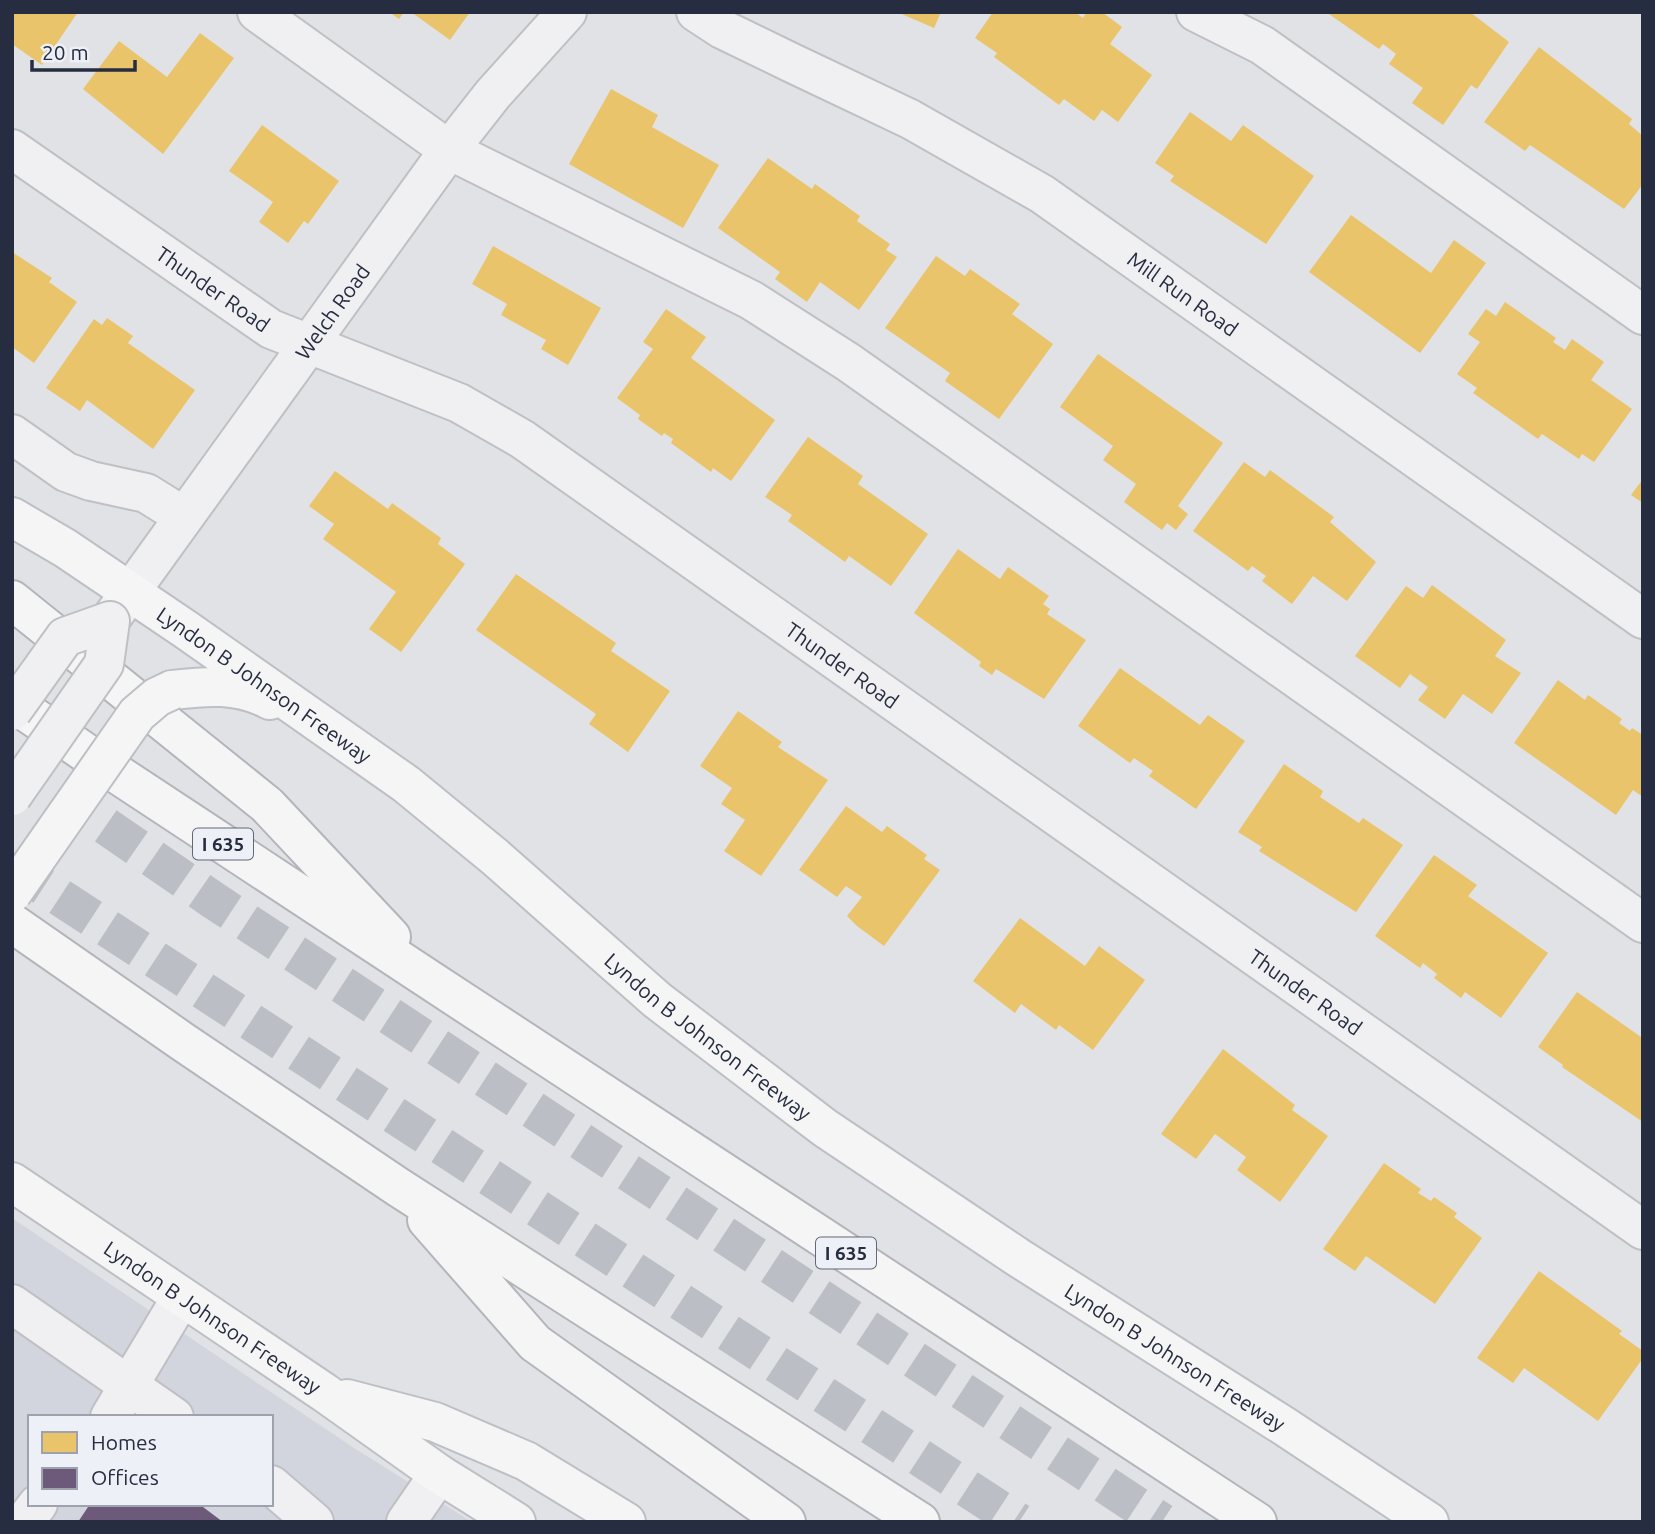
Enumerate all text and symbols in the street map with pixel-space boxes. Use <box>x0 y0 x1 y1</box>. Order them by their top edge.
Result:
scale bar <box>32 28 135 72</box>
text: 20 m <box>42 40 89 64</box>
street label: Thunder Road <box>152 241 275 337</box>
street label: Mill Run Road <box>1123 247 1243 341</box>
street label: Welch Road <box>290 260 375 364</box>
street label: Lyndon B Johnson Freeway <box>152 602 376 768</box>
street label: Thunder Road <box>781 617 903 713</box>
road number: I 635 <box>193 828 253 860</box>
street label: Thunder Road <box>1244 944 1367 1040</box>
street label: Lyndon B Johnson Freeway <box>600 948 816 1125</box>
street label: Lyndon B Johnson Freeway <box>100 1236 326 1399</box>
road number: I 635 <box>816 1238 876 1268</box>
street label: Lyndon B Johnson Freeway <box>1061 1278 1290 1436</box>
legend <box>28 1415 273 1506</box>
text: Homes <box>91 1430 157 1454</box>
text: Offices <box>91 1465 159 1489</box>

